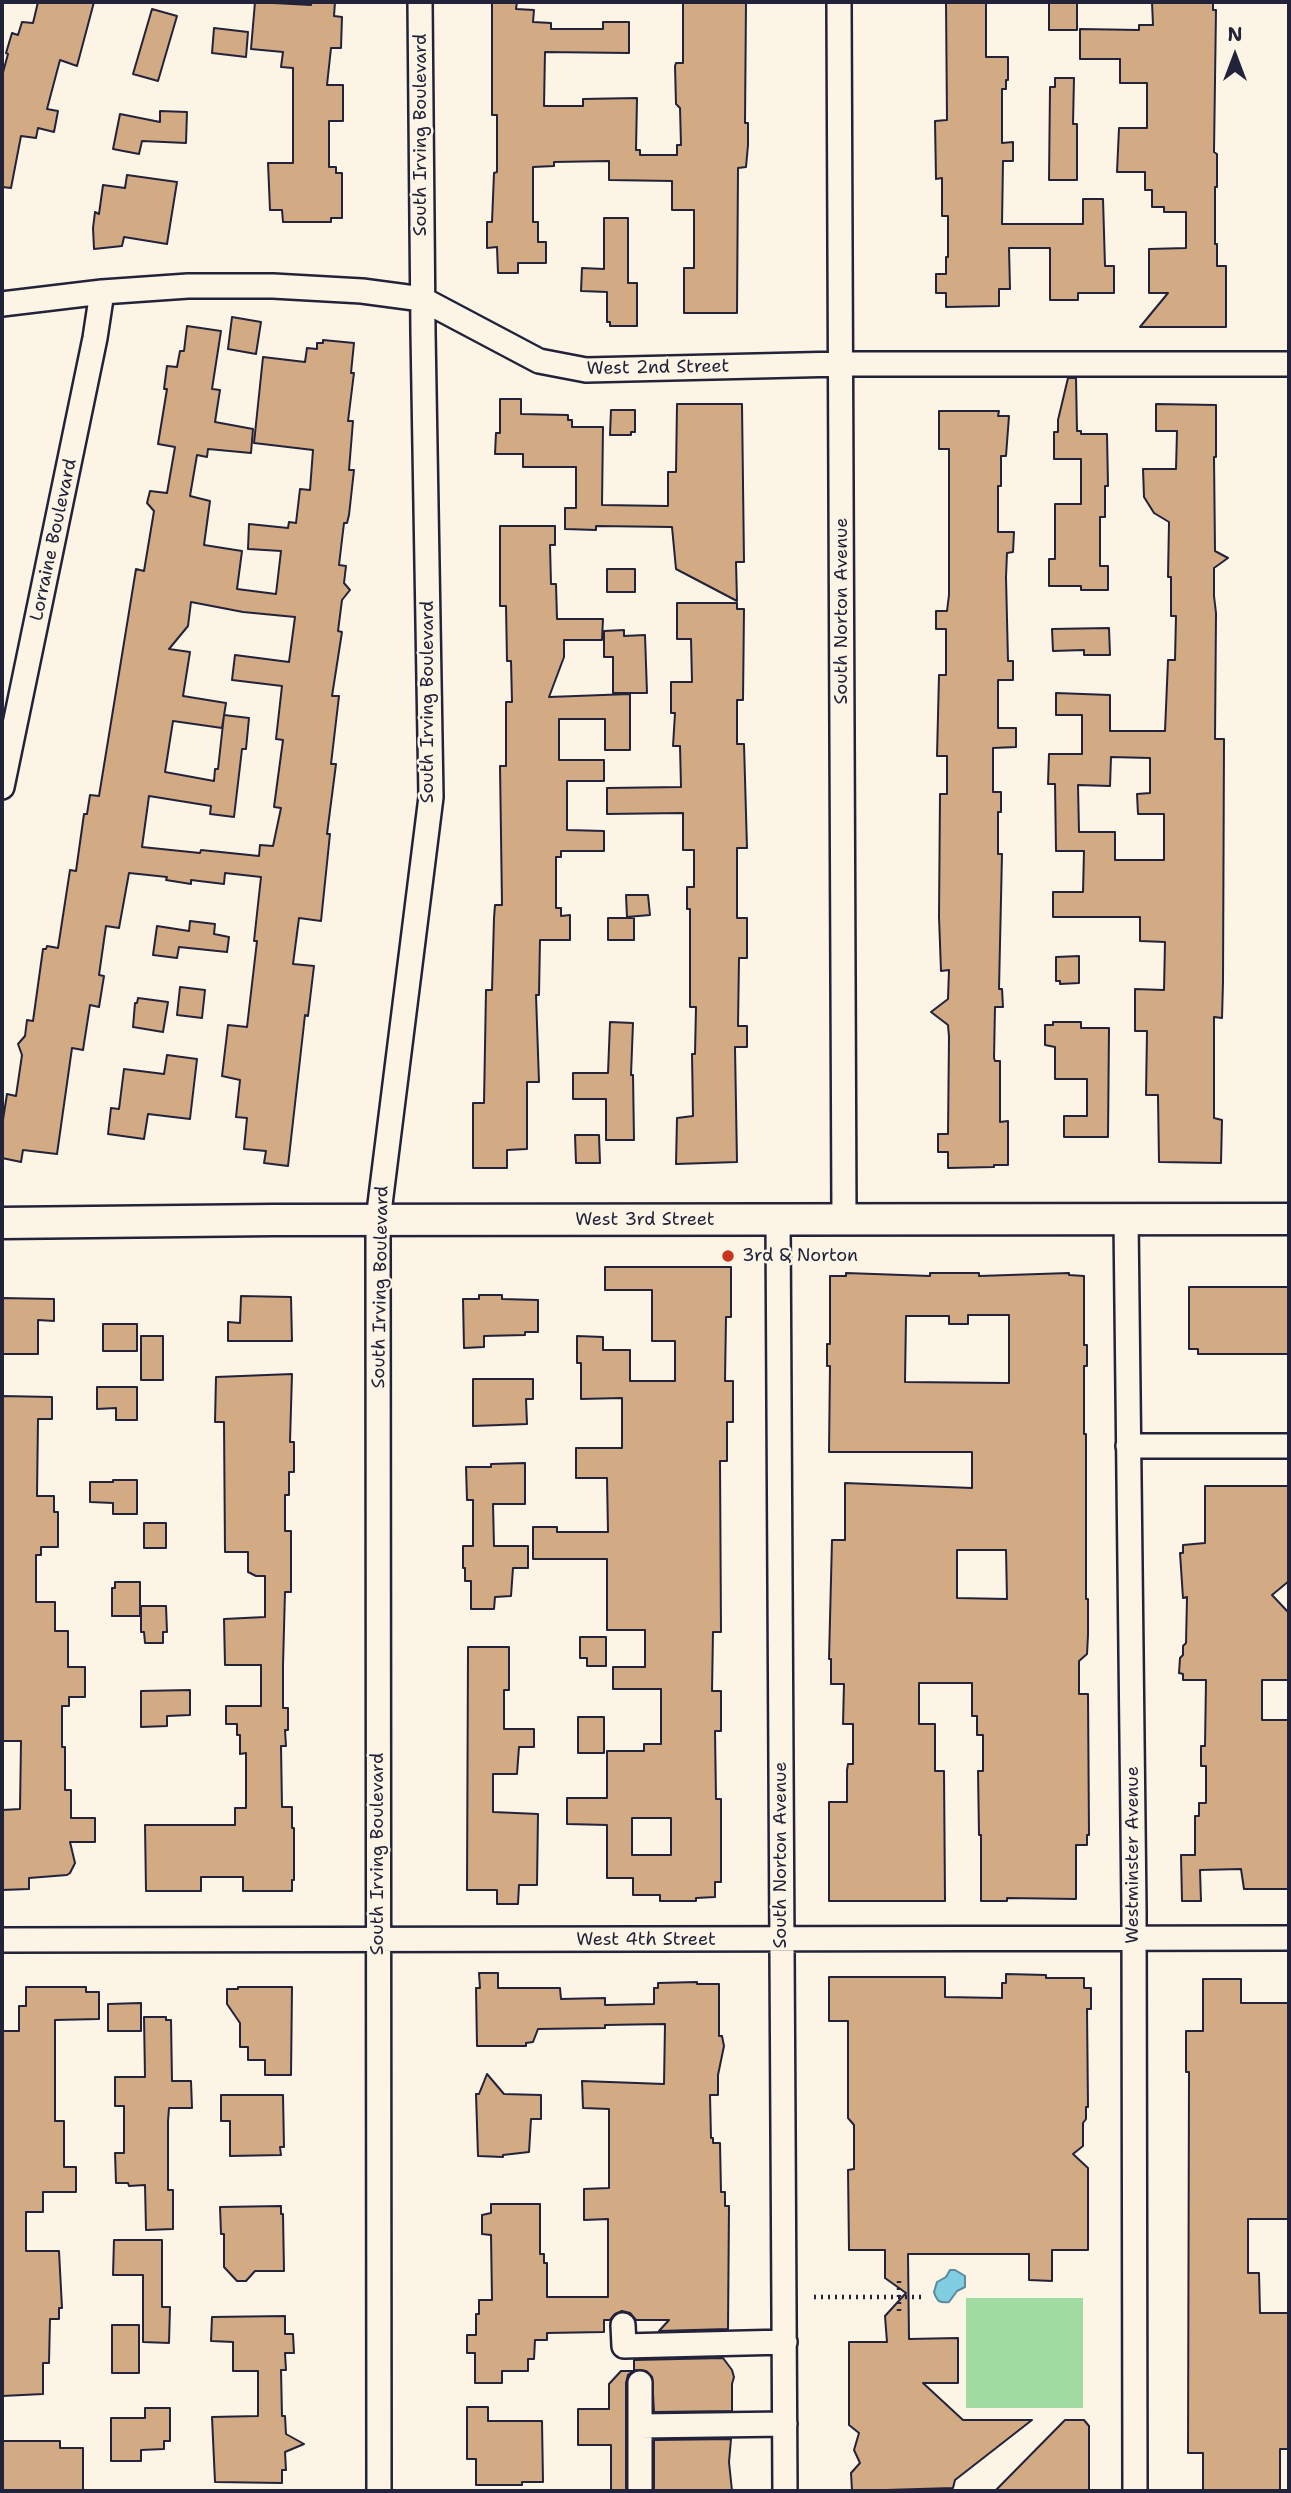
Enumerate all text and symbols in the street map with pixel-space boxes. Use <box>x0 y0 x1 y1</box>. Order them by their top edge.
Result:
north arrow <box>1200 21 1270 91</box>
text: N <box>1227 22 1243 47</box>
street label: South Irving Boulevard <box>410 34 432 236</box>
street label: West 2nd Street <box>587 356 729 380</box>
street label: Lorraine Boulevard <box>26 457 82 623</box>
street label: South Norton Avenue <box>831 518 853 704</box>
street label: South Irving Boulevard <box>417 601 439 803</box>
street label: South Irving Boulevard <box>368 1186 394 1388</box>
street label: West 3rd Street <box>575 1209 715 1231</box>
place label: 3rd & Norton <box>742 1245 858 1267</box>
marker: 3rd & Norton <box>720 1248 736 1264</box>
street label: South Irving Boulevard <box>367 1753 389 1955</box>
street label: South Norton Avenue <box>770 1762 792 1948</box>
street label: Westminster Avenue <box>1122 1766 1144 1944</box>
street label: West 4th Street <box>576 1929 716 1951</box>

